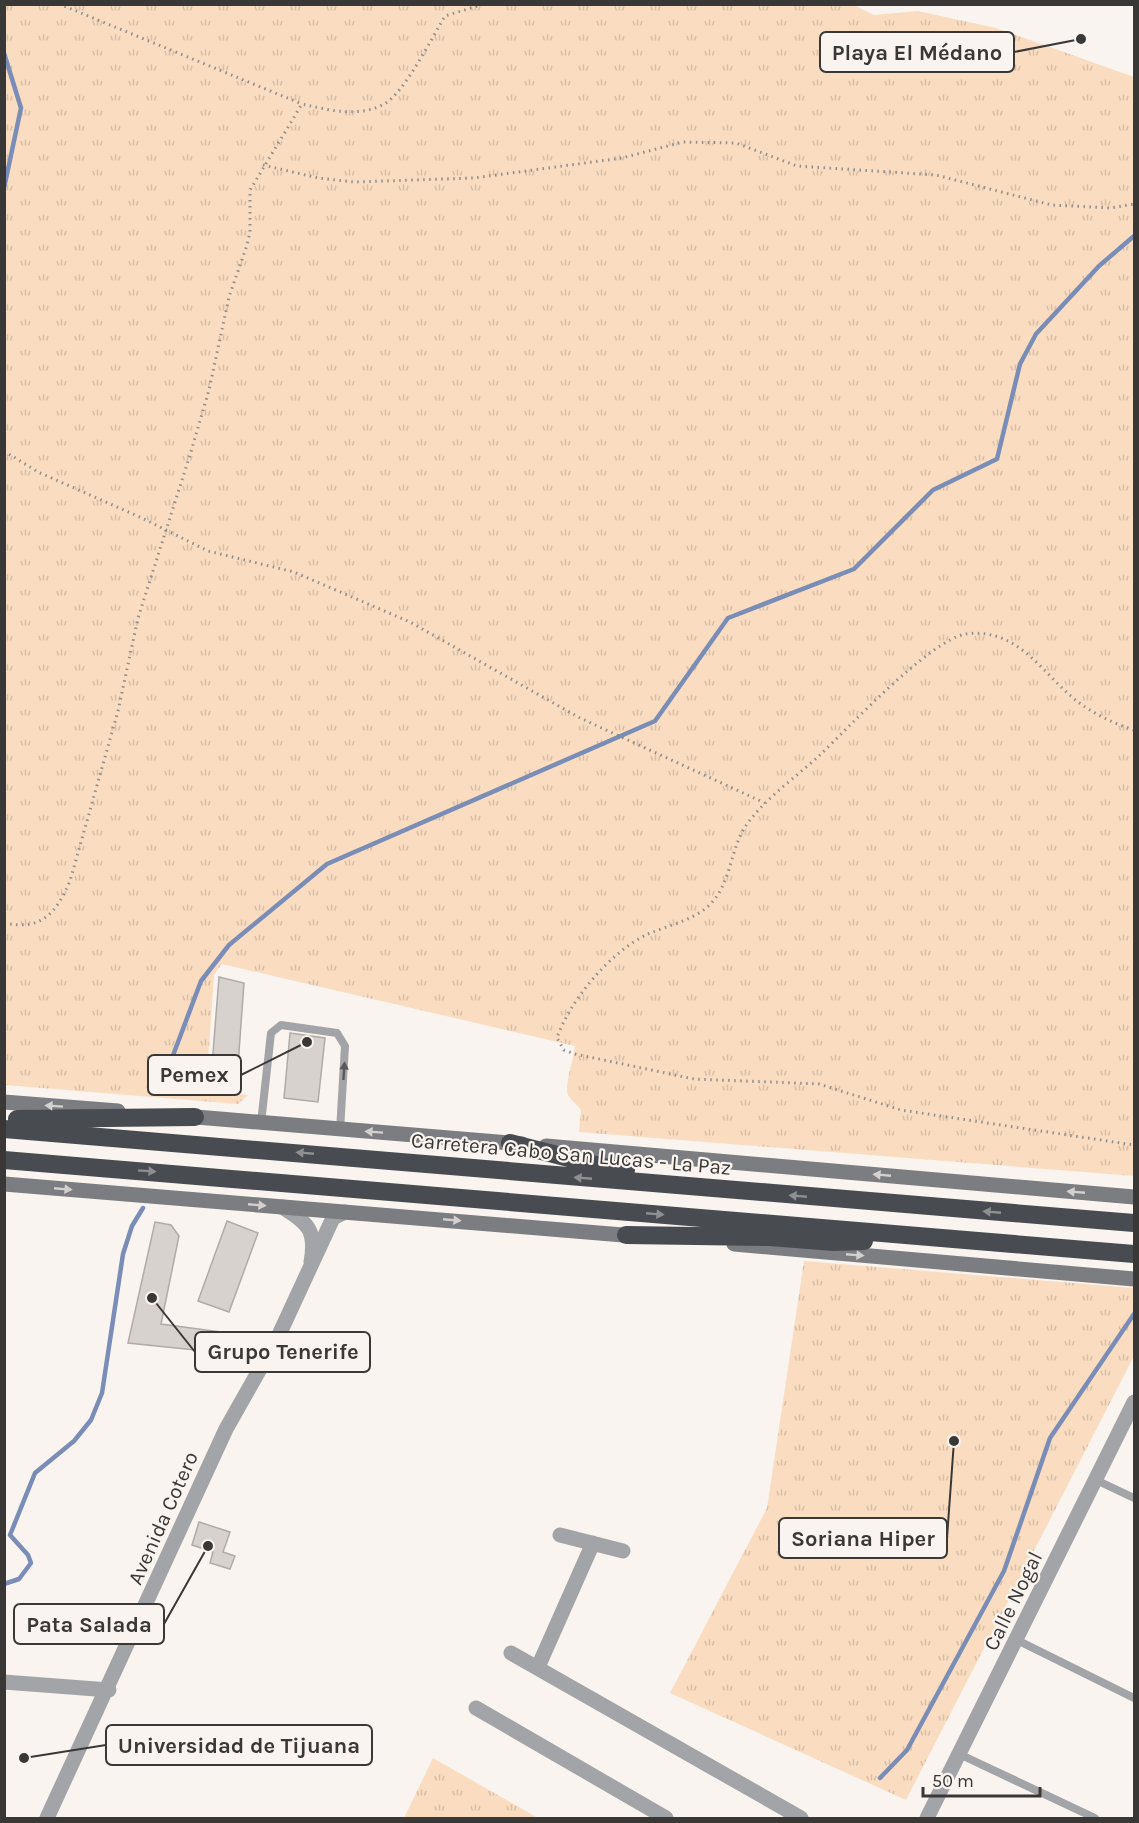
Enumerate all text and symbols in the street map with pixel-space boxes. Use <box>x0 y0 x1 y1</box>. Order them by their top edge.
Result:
callout: Playa El Médano <box>820 32 1014 72</box>
text: Playa El Médano <box>832 40 1002 66</box>
callout: Pemex <box>148 1055 241 1095</box>
text: Pemex <box>159 1062 229 1088</box>
one-way arrow <box>339 1062 348 1081</box>
one-way arrow <box>44 1101 63 1110</box>
one-way arrow <box>364 1128 383 1137</box>
street label: Carretera Cabo San Lucas - La Paz <box>410 1128 732 1180</box>
one-way arrow <box>295 1148 314 1158</box>
one-way arrow <box>137 1166 156 1176</box>
one-way arrow <box>872 1170 891 1180</box>
one-way arrow <box>573 1173 592 1183</box>
one-way arrow <box>53 1184 72 1194</box>
one-way arrow <box>1067 1187 1086 1196</box>
one-way arrow <box>789 1191 808 1201</box>
one-way arrow <box>248 1200 267 1209</box>
one-way arrow <box>983 1207 1002 1217</box>
one-way arrow <box>645 1209 664 1219</box>
one-way arrow <box>442 1216 461 1225</box>
one-way arrow <box>846 1250 865 1259</box>
callout: Grupo Tenerife <box>195 1332 370 1372</box>
text: Grupo Tenerife <box>207 1339 359 1365</box>
street label: Avenida Cotero <box>123 1448 203 1588</box>
callout: Soriana Hiper <box>779 1518 947 1558</box>
text: Soriana Hiper <box>791 1526 935 1552</box>
street label: Calle Nogal <box>979 1548 1047 1654</box>
callout: Pata Salada <box>14 1604 164 1644</box>
text: Pata Salada <box>26 1612 152 1638</box>
callout: Universidad de Tijuana <box>106 1725 372 1765</box>
text: Universidad de Tijuana <box>118 1733 360 1759</box>
scale bar <box>923 1760 1040 1798</box>
text: 50 m <box>932 1770 974 1792</box>

